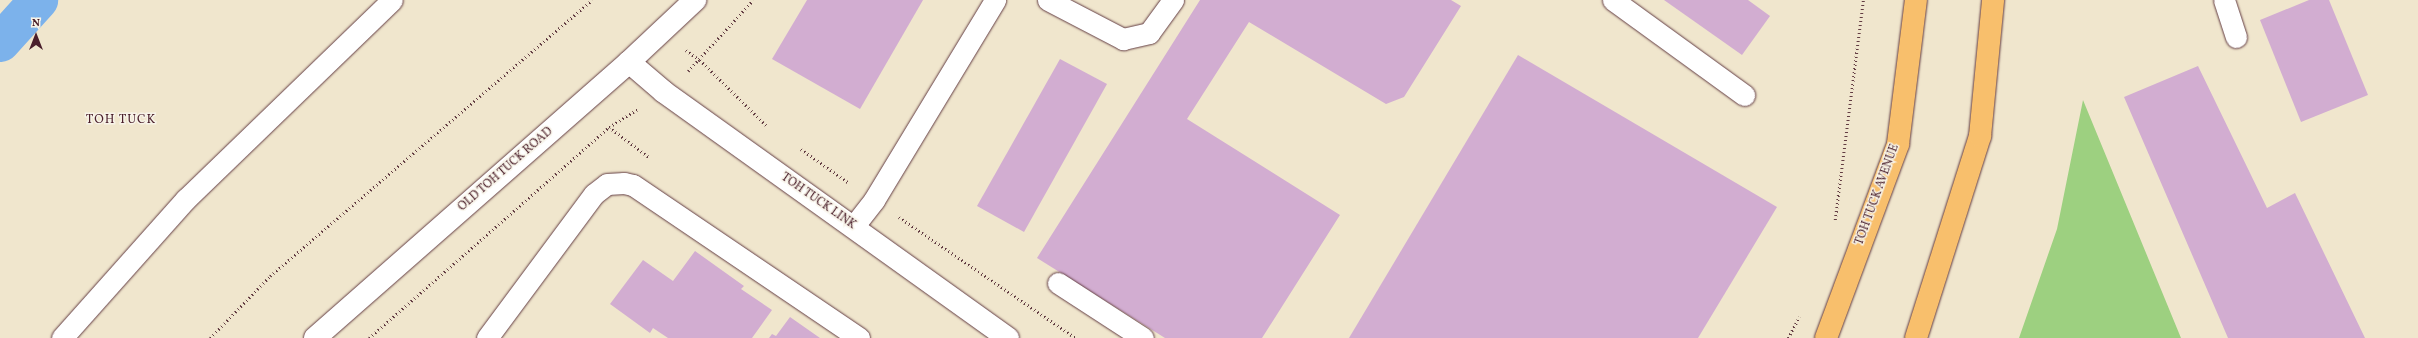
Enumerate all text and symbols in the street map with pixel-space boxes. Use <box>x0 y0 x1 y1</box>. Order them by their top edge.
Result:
north arrow <box>16 16 56 56</box>
text: N <box>32 16 40 31</box>
district label: TOH TUCK <box>85 112 157 128</box>
street label: OLD TOH TUCK ROAD <box>456 125 556 215</box>
street label: TOH TUCK AVENUE <box>1853 142 1903 248</box>
street label: TOH TUCK LINK <box>778 171 858 233</box>

